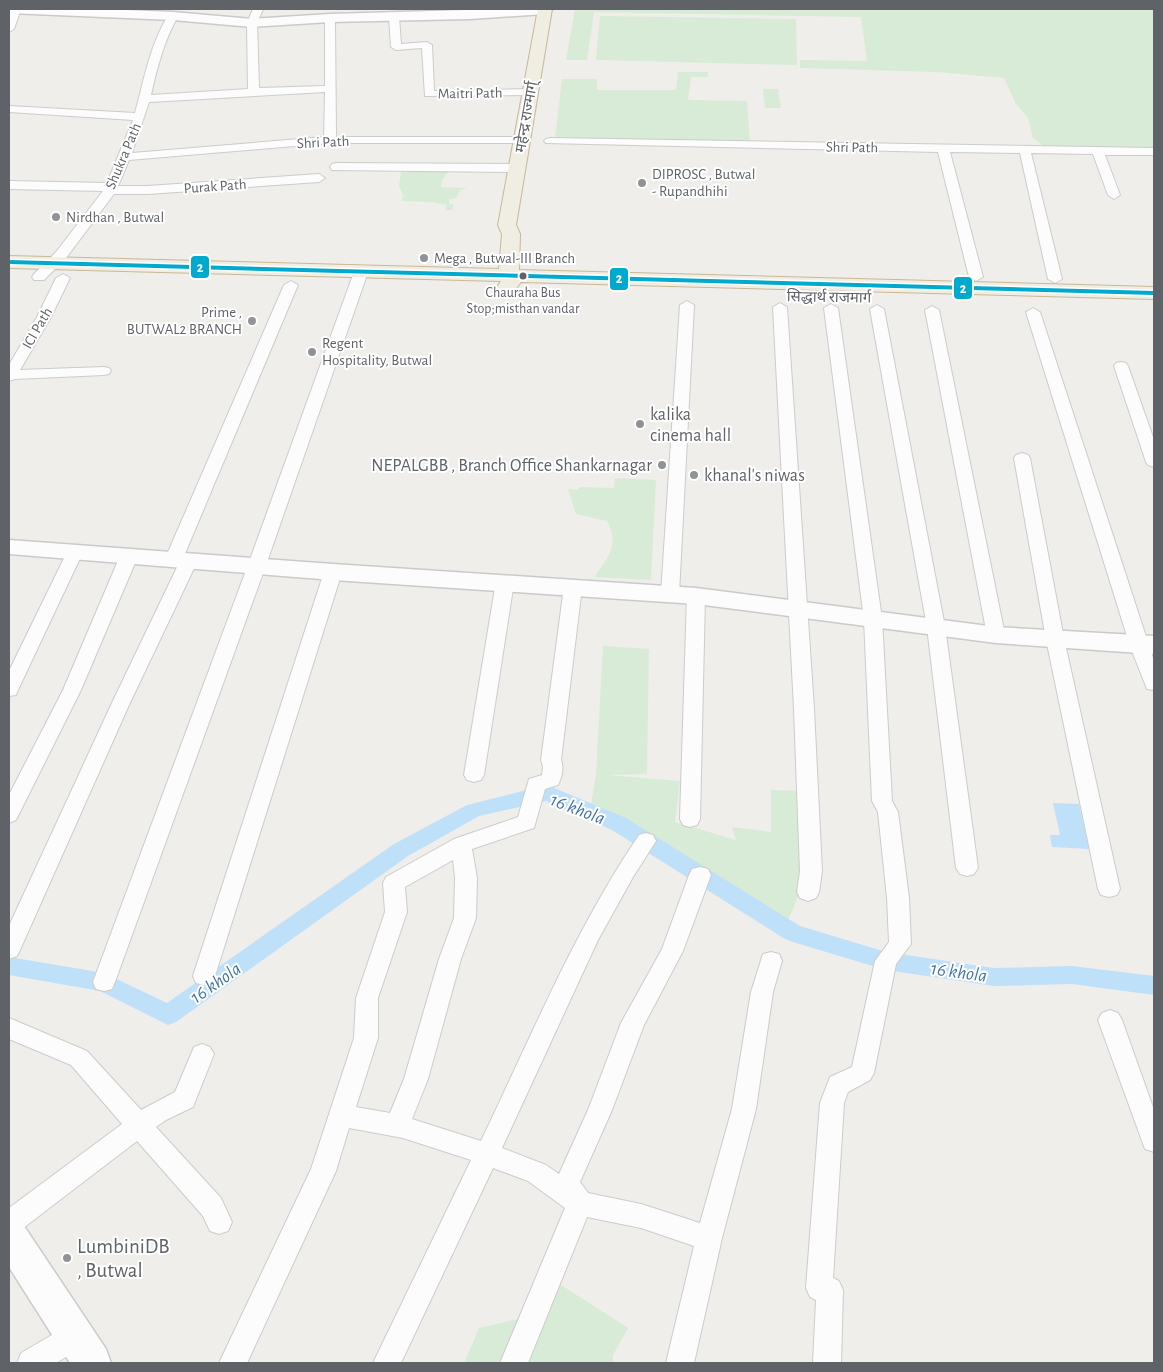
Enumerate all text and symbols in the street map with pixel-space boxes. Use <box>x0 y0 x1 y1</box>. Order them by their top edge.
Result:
street label: महेन्द्र राज्मार्ग् <box>511 78 542 154</box>
street label: Maitri Path <box>437 85 503 102</box>
street label: Shukra Path <box>103 121 144 191</box>
street label: Shri Path <box>296 134 350 151</box>
street label: Shri Path <box>826 140 878 155</box>
place label: DIPROSC , Butwal - Rupandhihi <box>652 167 755 199</box>
street label: Purak Path <box>183 177 247 196</box>
marker: DIPROSC , Butwal - Rupandhihi <box>636 177 648 189</box>
place label: Nirdhan , Butwal <box>66 210 164 225</box>
marker: Nirdhan , Butwal <box>50 211 62 223</box>
place label: Mega , Butwal-III Branch <box>434 251 575 266</box>
marker: Mega , Butwal-III Branch <box>418 252 430 264</box>
line badge: 2 <box>190 255 210 279</box>
text: 2 <box>197 261 204 275</box>
line badge: 2 <box>609 267 629 291</box>
marker: Chauraha Bus Stop;misthan vandar <box>518 271 528 281</box>
text: 2 <box>616 272 623 286</box>
line badge: 2 <box>953 276 973 300</box>
text: 2 <box>960 282 967 296</box>
place label: Chauraha Bus Stop;misthan vandar <box>467 286 580 316</box>
street label: सिद्धार्थ राजमार्ग <box>787 287 872 306</box>
street label: ICI Path <box>20 305 55 351</box>
place label: Prime , BUTWAL2 BRANCH <box>127 305 242 337</box>
marker: Prime , BUTWAL2 BRANCH <box>246 315 258 327</box>
place label: Regent Hospitality, Butwal <box>322 336 432 368</box>
marker: Regent Hospitality, Butwal <box>306 346 318 358</box>
place label: kalika cinema hall <box>650 406 731 445</box>
marker: kalika cinema hall <box>634 418 646 430</box>
place label: NEPALGBB , Branch Office Shankarnagar <box>371 457 652 475</box>
marker: NEPALGBB , Branch Office Shankarnagar <box>656 459 668 471</box>
place label: khanal's niwas <box>704 467 805 485</box>
marker: khanal's niwas <box>688 469 700 481</box>
water label: 16 khola <box>548 790 607 828</box>
water label: 16 khola <box>187 959 245 1007</box>
water label: 16 khola <box>929 959 988 986</box>
place label: LumbiniDB , Butwal <box>77 1236 170 1281</box>
marker: LumbiniDB , Butwal <box>61 1252 73 1264</box>

